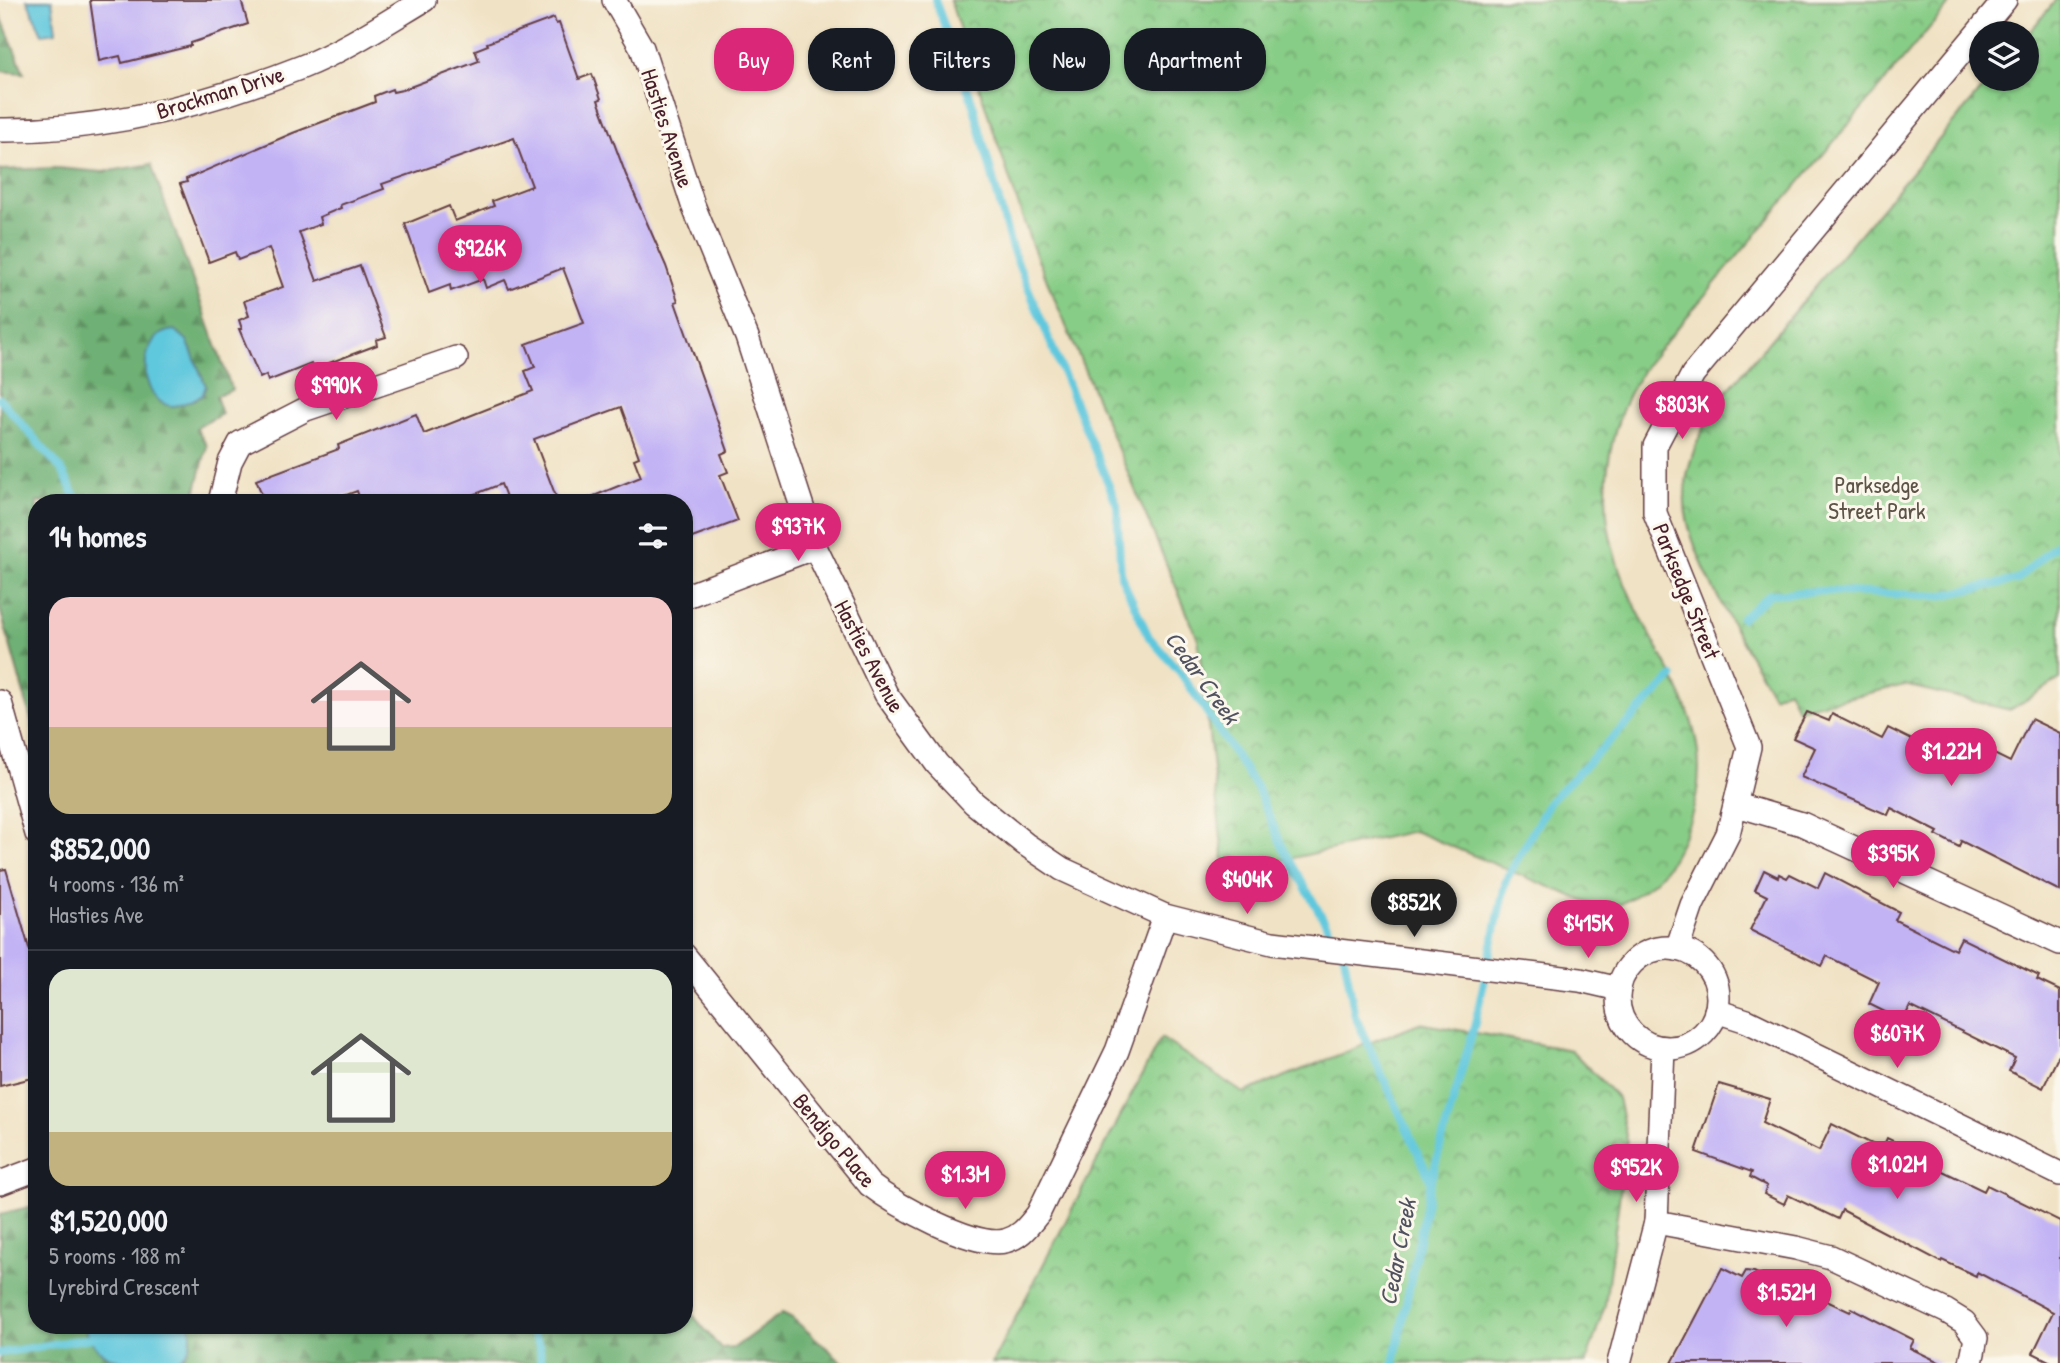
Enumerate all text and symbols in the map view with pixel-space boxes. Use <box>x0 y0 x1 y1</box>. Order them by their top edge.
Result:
map controls <box>1969 21 2039 91</box>
button: layers <box>1969 21 2039 91</box>
chip: Buy <box>714 28 794 91</box>
chip: Rent <box>808 28 895 91</box>
chip: Filters <box>909 28 1015 91</box>
chip: New <box>1029 28 1110 91</box>
chip: Apartment <box>1124 28 1266 91</box>
street label: Brockman Drive <box>152 58 288 126</box>
street label: Hasties Avenue <box>634 65 702 191</box>
pin: $926K <box>431 226 529 285</box>
text: $926K <box>454 232 506 263</box>
pin: $990K <box>287 362 385 422</box>
text: $990K <box>311 369 361 400</box>
pin: $803K <box>1633 382 1731 441</box>
text: $803K <box>1655 388 1709 419</box>
park label: Parksedge Street Park <box>1828 469 1926 526</box>
pin: $937K <box>749 504 847 563</box>
text: $937K <box>771 510 825 541</box>
text: 14 homes <box>49 516 147 556</box>
icon: filters <box>634 517 672 555</box>
street label: Parksedge Street <box>1646 519 1729 664</box>
street label: Hasties Avenue <box>827 594 913 718</box>
water label: Cedar Creek <box>1158 624 1249 732</box>
icon: home <box>298 643 424 769</box>
pin: $1.22M <box>1894 728 2008 788</box>
text: $1.22M <box>1921 735 1981 766</box>
text: $852,000 <box>49 828 150 868</box>
pin: $395K <box>1844 830 1942 890</box>
text: $395K <box>1867 837 1919 868</box>
pin: $404K <box>1198 856 1296 916</box>
text: $404K <box>1221 863 1273 894</box>
text: 4 rooms · 136 m² <box>49 868 184 899</box>
pin: $852K <box>1365 880 1463 939</box>
text: $852K <box>1387 886 1441 917</box>
text: Hasties Ave <box>49 899 144 930</box>
pin: $415K <box>1539 900 1637 960</box>
text: $415K <box>1563 907 1613 938</box>
pin: $607K <box>1848 1010 1946 1070</box>
icon: home <box>298 1015 424 1141</box>
text: $607K <box>1870 1017 1924 1048</box>
street label: Bendigo Place <box>786 1086 884 1194</box>
pin: $1.02M <box>1840 1142 1954 1201</box>
pin: $952K <box>1587 1144 1685 1204</box>
text: $1.02M <box>1867 1148 1927 1179</box>
text: $952K <box>1610 1151 1662 1182</box>
pin: $1.3M <box>916 1152 1014 1211</box>
text: $1.3M <box>941 1158 989 1189</box>
water label: Cedar Creek <box>1371 1194 1423 1308</box>
text: $1,520,000 <box>49 1200 168 1240</box>
text: 5 rooms · 188 m² <box>49 1240 186 1271</box>
pin: $1.52M <box>1729 1270 1843 1329</box>
text: Lyrebird Crescent <box>49 1271 199 1302</box>
text: $1.52M <box>1756 1276 1816 1307</box>

